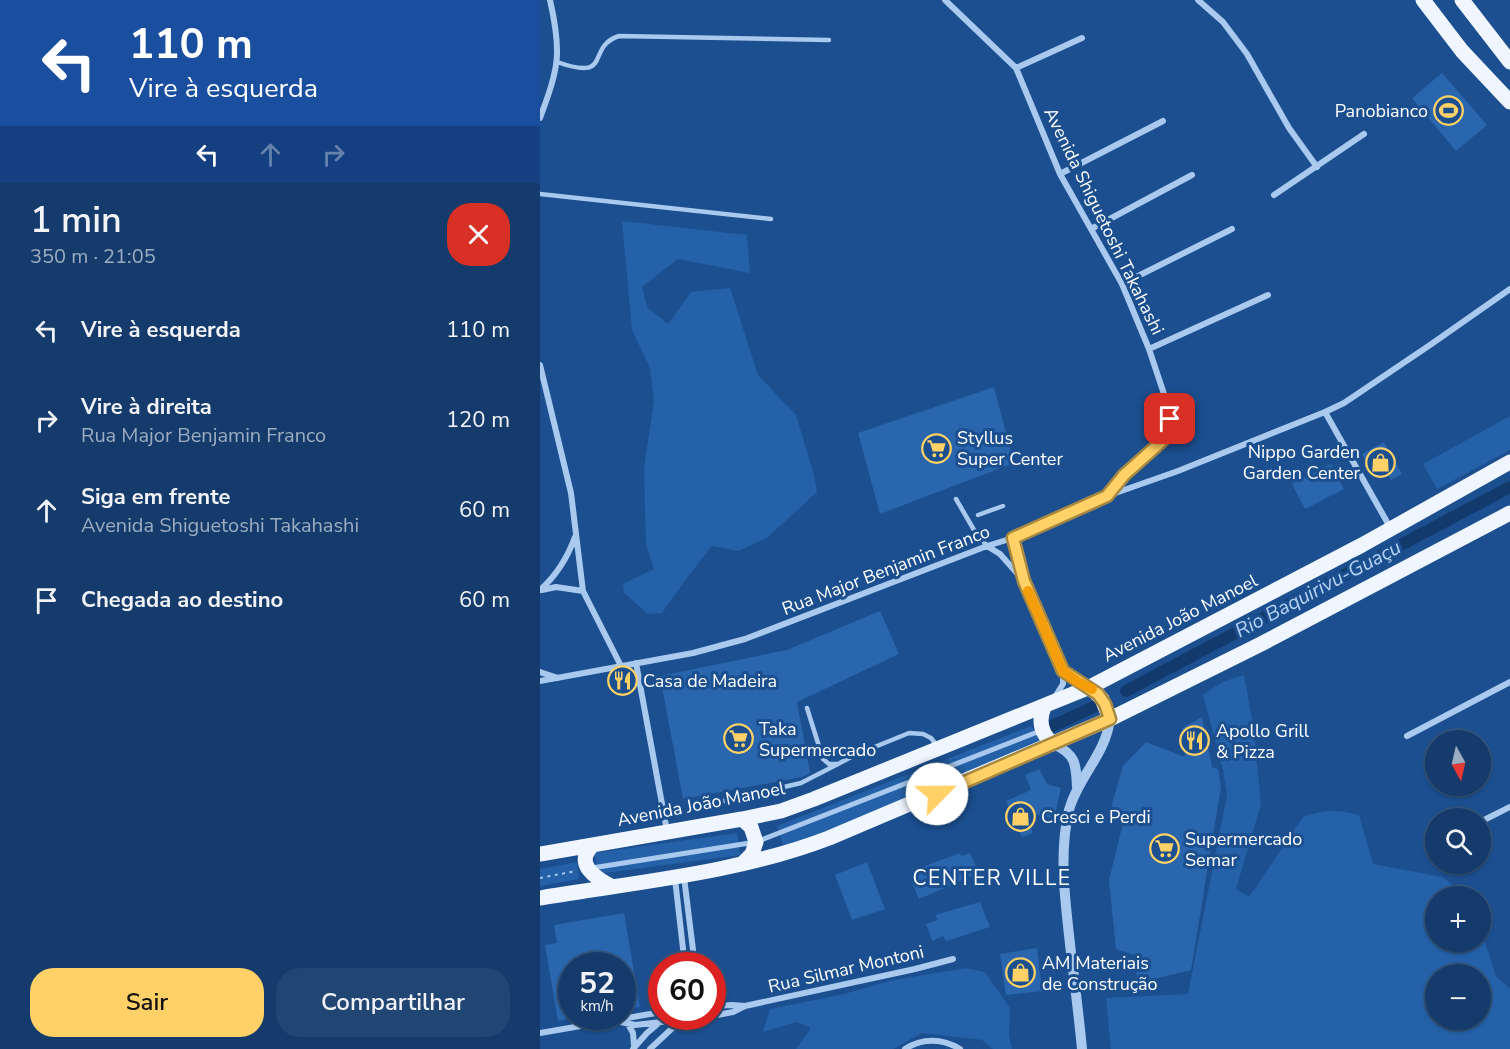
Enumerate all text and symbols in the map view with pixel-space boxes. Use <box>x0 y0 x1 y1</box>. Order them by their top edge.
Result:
text: 110 m <box>129 16 253 73</box>
icon: left <box>30 24 108 102</box>
text: Vire à esquerda <box>129 70 318 107</box>
sports icon: Panobianco <box>1433 95 1465 127</box>
place label: Panobianco <box>1335 99 1428 123</box>
street label: Avenida Shiguetoshi Takahashi <box>1038 103 1170 339</box>
icon: left <box>191 138 224 171</box>
icon: ahead <box>254 138 287 171</box>
icon: right <box>317 138 350 171</box>
text: 1 min <box>30 196 122 245</box>
button: close <box>447 203 510 266</box>
text: 350 m · 21:05 <box>30 243 156 270</box>
icon: left <box>30 314 63 347</box>
text: Vire à esquerda <box>81 315 241 345</box>
text: 110 m <box>446 315 510 345</box>
text: Vire à direita <box>81 392 212 422</box>
pin <box>1144 393 1195 444</box>
icon: arrive <box>1153 402 1186 435</box>
icon: right <box>30 404 63 437</box>
text: 120 m <box>446 405 510 435</box>
text: Rua Major Benjamin Franco <box>81 422 326 449</box>
place label: Styllus Super Center <box>957 426 1063 471</box>
supermarket icon: Styllus Super Center <box>920 432 952 464</box>
place label: Nippo Garden Garden Center <box>1243 440 1361 485</box>
shop icon: Nippo Garden Garden Center <box>1365 446 1397 478</box>
text: Siga em frente <box>81 482 230 512</box>
icon: ahead <box>30 494 63 527</box>
text: 60 m <box>459 495 510 525</box>
text: Avenida Shiguetoshi Takahashi <box>81 512 359 539</box>
street label: Rua Major Benjamin Franco <box>779 519 993 621</box>
water label: Rio Baquirivu-Guaçu <box>1230 534 1406 644</box>
street label: Avenida João Manoel <box>1099 568 1262 667</box>
icon: arrive <box>30 584 63 617</box>
text: Chegada ao destino <box>81 585 283 615</box>
text: 60 m <box>459 585 510 615</box>
restaurant icon: Casa de Madeira <box>606 665 638 697</box>
place label: Casa de Madeira <box>643 669 777 693</box>
place label: Taka Supermercado <box>759 717 876 762</box>
place label: Apollo Grill & Pizza <box>1216 719 1310 764</box>
supermarket icon: Taka Supermercado <box>722 723 754 755</box>
restaurant icon: Apollo Grill & Pizza <box>1179 725 1211 757</box>
north arrow <box>1425 730 1491 796</box>
map controls <box>1425 730 1491 1030</box>
position arrow <box>905 762 969 826</box>
street label: Avenida João Manoel <box>615 776 788 832</box>
shop icon: Cresci e Perdi <box>1004 801 1036 833</box>
place label: Cresci e Perdi <box>1041 805 1151 829</box>
button: search <box>1425 808 1491 874</box>
place label: Supermercado Semar <box>1185 827 1302 872</box>
supermarket icon: Supermercado Semar <box>1148 833 1180 865</box>
district label: CENTER VILLE <box>912 864 1072 892</box>
button: + <box>1425 886 1491 952</box>
street label: Rua Silmar Montoni <box>766 939 926 999</box>
place label: AM Materiais de Construção <box>1042 951 1158 996</box>
speed limit sign: 60 <box>648 952 726 1030</box>
shop icon: AM Materiais de Construção <box>1005 957 1037 989</box>
text: 52 <box>579 963 615 1004</box>
button: − <box>1425 964 1491 1030</box>
button: Sair <box>30 968 264 1037</box>
button: Compartilhar <box>276 968 510 1037</box>
text: km/h <box>580 996 614 1016</box>

